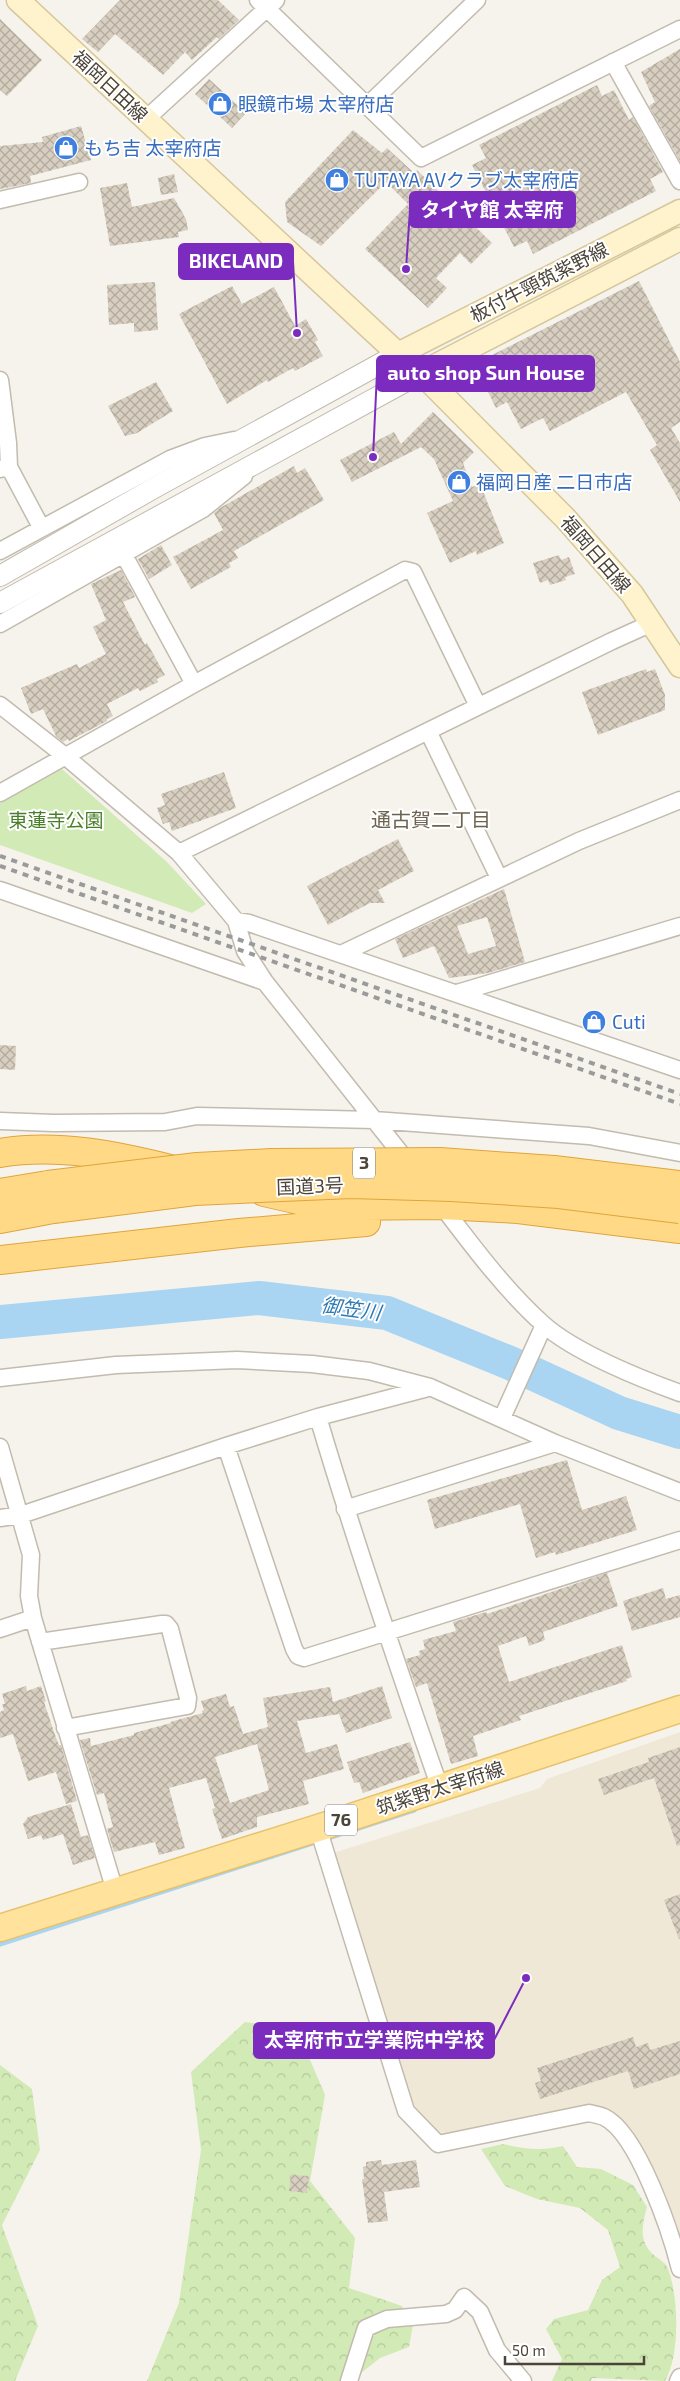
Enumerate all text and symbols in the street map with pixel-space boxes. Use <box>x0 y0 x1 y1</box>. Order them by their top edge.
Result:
street label: 福岡日田線 <box>68 45 153 126</box>
shop icon: 眼鏡市場 太宰府店 <box>207 91 233 117</box>
place label: 眼鏡市場 太宰府店 <box>238 92 394 115</box>
shop icon: もち吉 太宰府店 <box>53 135 79 161</box>
place label: もち吉 太宰府店 <box>84 136 221 159</box>
shop icon: TUTAYA AVクラブ太宰府店 <box>324 167 350 193</box>
place label: TUTAYA AVクラブ太宰府店 <box>354 168 579 191</box>
callout: タイヤ館 太宰府 <box>410 192 575 227</box>
text: タイヤ館 太宰府 <box>420 197 564 221</box>
street label: 板付牛頸筑紫野線 <box>466 237 612 326</box>
callout: BIKELAND <box>179 244 293 279</box>
text: BIKELAND <box>189 248 283 272</box>
callout: auto shop Sun House <box>377 356 594 391</box>
text: auto shop Sun House <box>387 360 585 384</box>
shop icon: 福岡日産 二日市店 <box>446 469 472 495</box>
place label: 福岡日産 二日市店 <box>476 470 632 493</box>
street label: 福岡日田線 <box>557 510 636 597</box>
district label: 通古賀二丁目 <box>371 807 491 831</box>
park label: 東蓮寺公園 <box>8 808 104 831</box>
shop icon: Cuti <box>581 1009 607 1035</box>
place label: Cuti <box>612 1010 646 1033</box>
road number: 3 <box>353 1148 375 1178</box>
street label: 国道3号 <box>276 1173 344 1198</box>
water label: 御笠川 <box>320 1292 384 1324</box>
street label: 筑紫野太宰府線 <box>373 1756 507 1819</box>
road number: 76 <box>325 1804 357 1836</box>
callout: 太宰府市立学業院中学校 <box>254 2023 494 2058</box>
text: 太宰府市立学業院中学校 <box>264 2027 484 2051</box>
scale bar <box>505 2334 644 2366</box>
text: 50 m <box>512 2341 546 2359</box>

